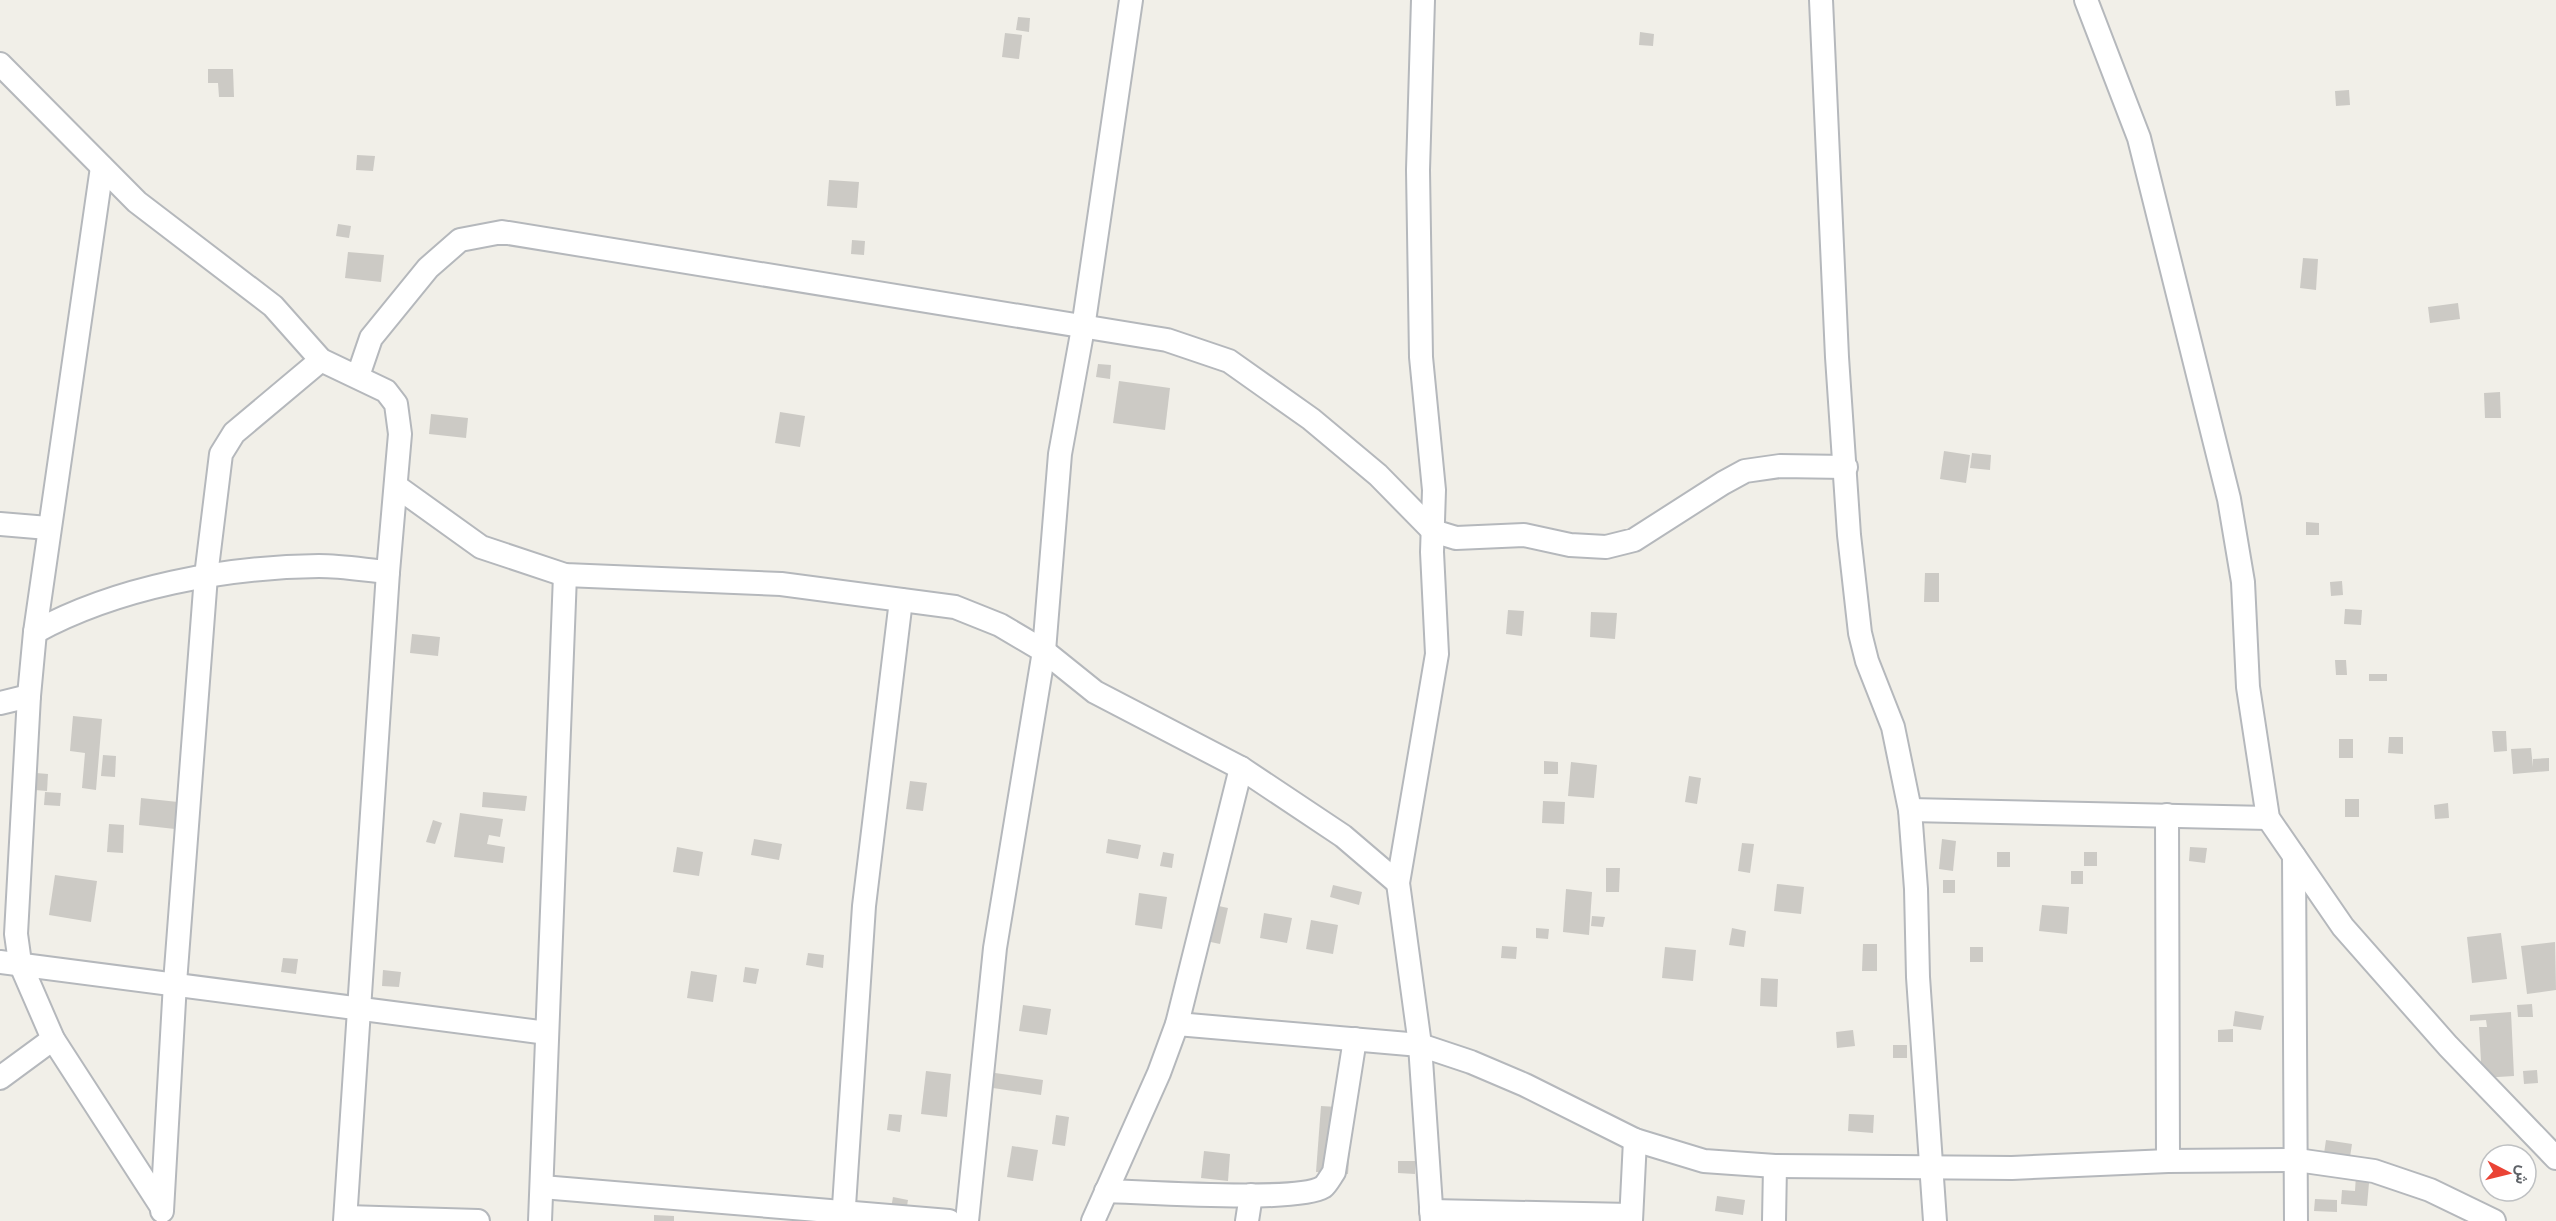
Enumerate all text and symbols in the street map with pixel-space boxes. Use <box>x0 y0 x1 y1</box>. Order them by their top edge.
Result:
north arrow <box>2478 1143 2538 1203</box>
text: ش <box>2512 1164 2533 1185</box>

